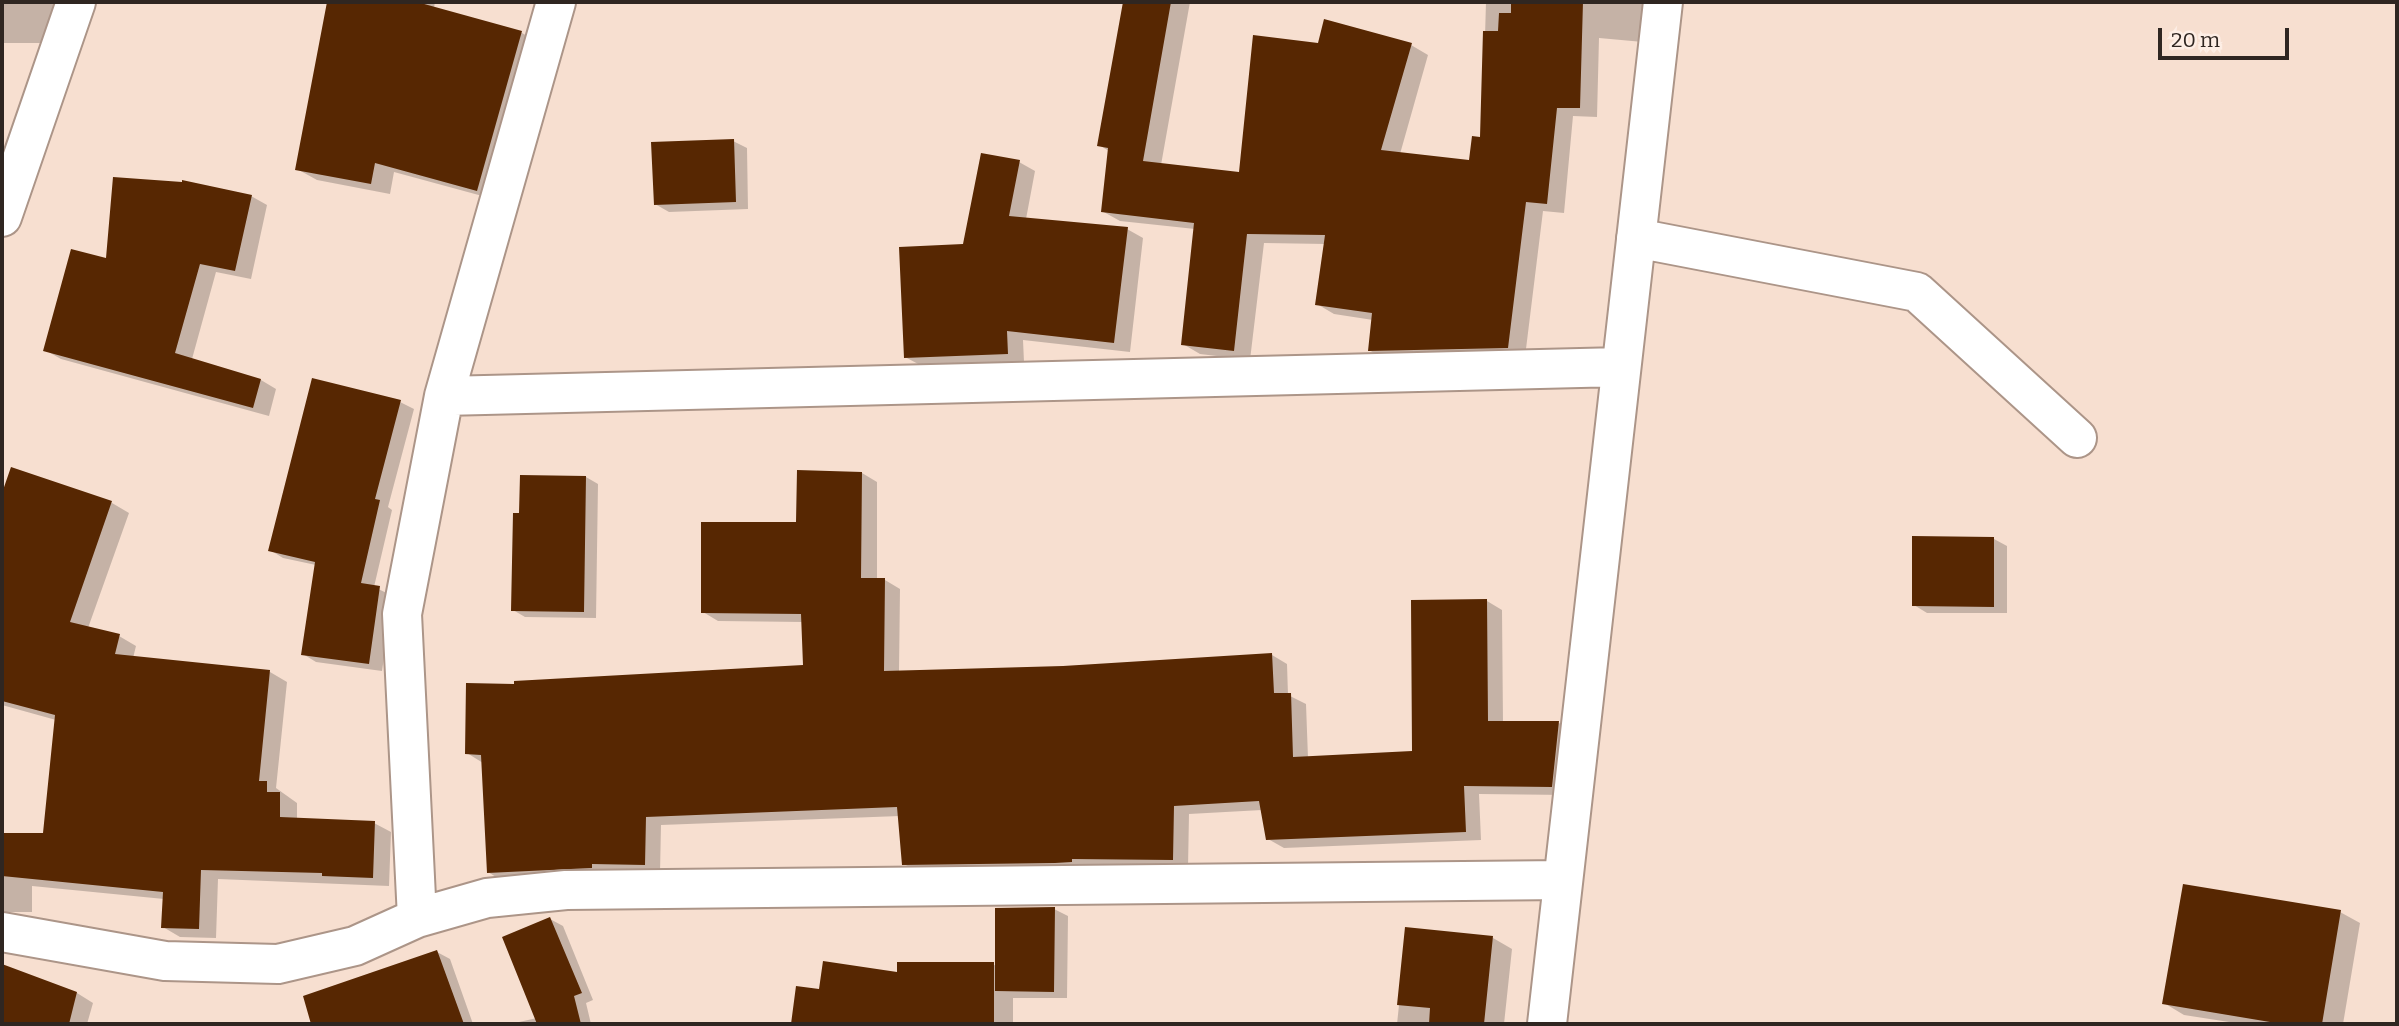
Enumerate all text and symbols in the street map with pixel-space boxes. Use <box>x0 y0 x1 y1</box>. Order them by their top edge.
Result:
scale bar <box>2161 14 2292 58</box>
text: 20 m <box>2171 27 2220 53</box>

